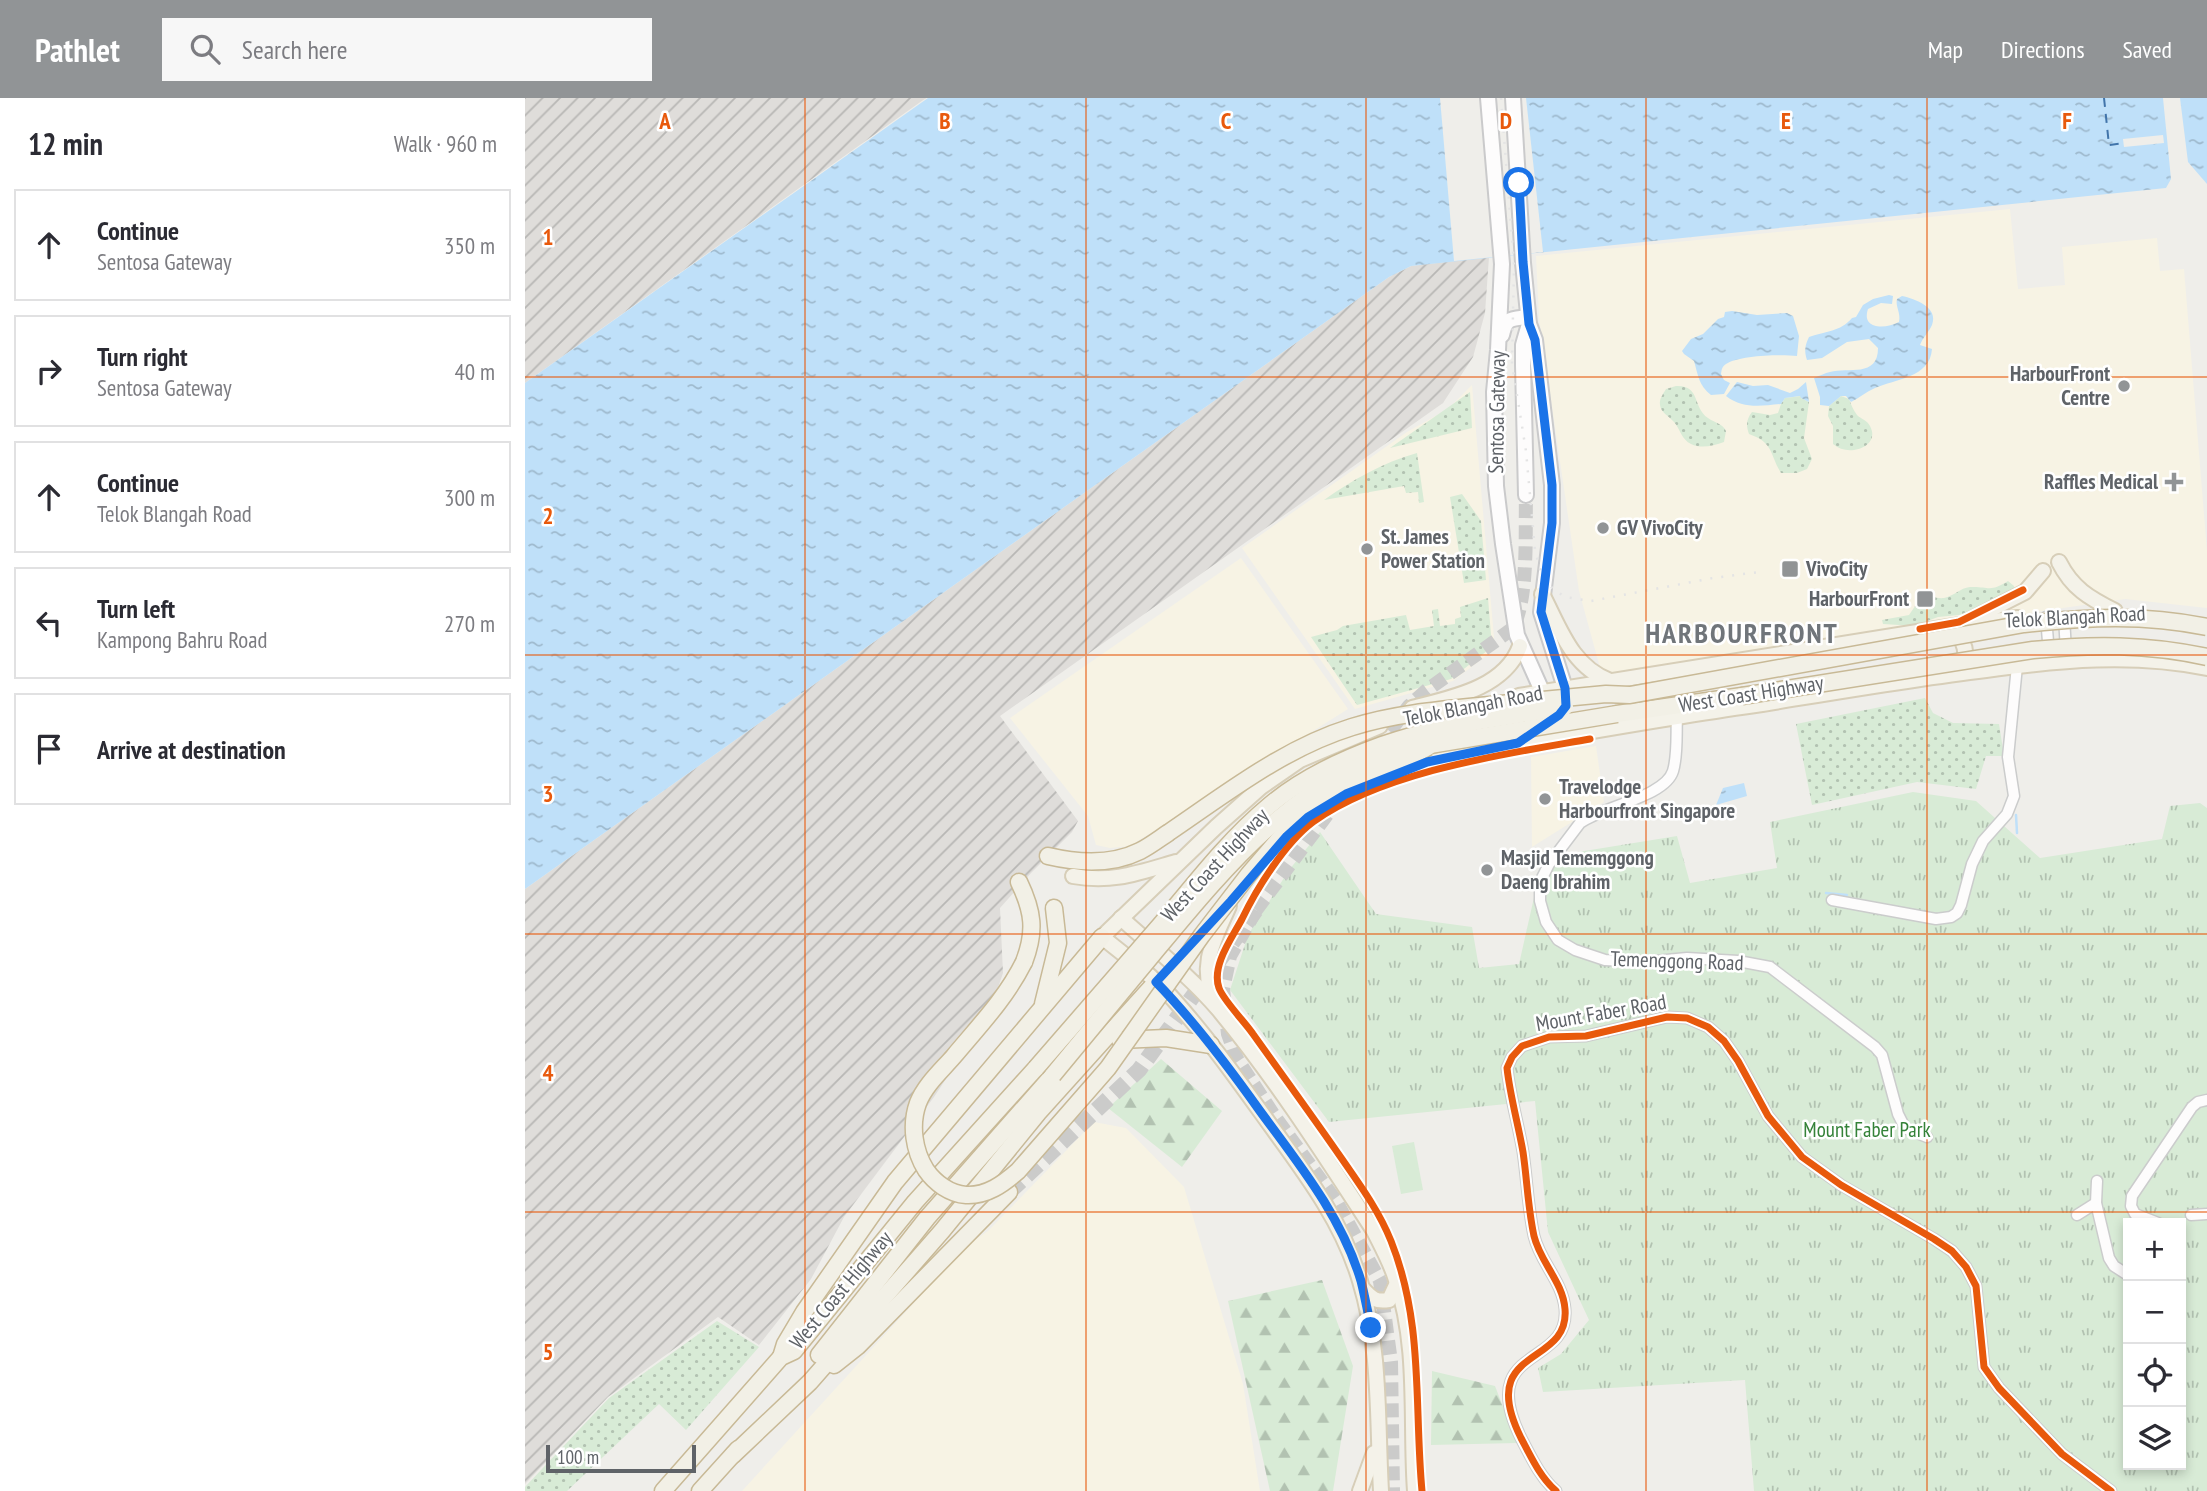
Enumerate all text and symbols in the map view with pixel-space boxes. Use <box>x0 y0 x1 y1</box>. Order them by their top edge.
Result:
search box <box>162 18 652 81</box>
text: Pathlet <box>35 28 120 71</box>
icon: search <box>186 30 224 68</box>
text: Search here <box>242 33 347 66</box>
text: Map <box>1928 34 1963 65</box>
text: Directions <box>2001 34 2085 65</box>
text: Saved <box>2123 34 2172 65</box>
text: A <box>658 106 671 135</box>
text: B <box>939 106 951 135</box>
text: C <box>1221 106 1232 135</box>
text: D <box>1500 106 1512 135</box>
text: E <box>1781 106 1791 135</box>
text: F <box>2062 106 2072 135</box>
text: 12 min <box>28 124 103 163</box>
text: Walk · 960 m <box>394 129 497 158</box>
route start <box>1503 167 1534 198</box>
text: Continue <box>97 214 179 247</box>
text: 1 <box>543 222 554 251</box>
icon: ahead <box>30 226 68 264</box>
text: 350 m <box>444 231 495 260</box>
text: Sentosa Gateway <box>97 247 232 276</box>
text: Turn right <box>97 340 188 373</box>
street label: Sentosa Gateway <box>1482 350 1511 474</box>
icon: right <box>30 352 68 390</box>
text: 40 m <box>454 357 495 386</box>
place label: HarbourFront Centre <box>2010 360 2110 411</box>
text: Sentosa Gateway <box>97 373 232 402</box>
marker: HarbourFront Centre <box>2116 378 2132 394</box>
text: Continue <box>97 466 179 499</box>
place label: Raffles Medical <box>2044 468 2159 495</box>
marker: Raffles Medical <box>2164 472 2184 492</box>
icon: ahead <box>30 478 68 516</box>
text: 300 m <box>444 483 495 512</box>
text: Telok Blangah Road <box>97 499 252 528</box>
text: 2 <box>543 501 554 530</box>
place label: GV VivoCity <box>1617 514 1703 541</box>
marker: GV VivoCity <box>1595 520 1611 536</box>
place label: St. James Power Station <box>1381 523 1485 574</box>
marker: St. James Power Station <box>1359 541 1375 557</box>
place label: VivoCity <box>1805 555 1868 582</box>
marker: VivoCity <box>1780 559 1800 579</box>
place label: HarbourFront <box>1809 585 1909 612</box>
marker: HarbourFront <box>1915 589 1935 609</box>
text: Turn left <box>97 592 175 625</box>
street label: Telok Blangah Road <box>2004 599 2146 634</box>
icon: left <box>30 604 68 642</box>
text: 270 m <box>444 609 495 638</box>
district label: HARBOURFRONT <box>1645 614 1839 651</box>
text: Kampong Bahru Road <box>97 625 267 654</box>
street label: West Coast Highway <box>1677 669 1825 718</box>
street label: Telok Blangah Road <box>1401 679 1545 732</box>
icon: arrive <box>30 730 68 768</box>
text: Arrive at destination <box>97 733 286 766</box>
place label: Travelodge Harbourfront Singapore <box>1559 773 1735 824</box>
text: 3 <box>543 779 554 808</box>
marker: Travelodge Harbourfront Singapore <box>1537 791 1553 807</box>
street label: West Coast Highway <box>1155 802 1274 927</box>
place label: Masjid Tememggong Daeng Ibrahim <box>1501 844 1654 895</box>
marker: Masjid Tememggong Daeng Ibrahim <box>1479 862 1495 878</box>
street label: Temenggong Road <box>1610 945 1744 976</box>
street label: Mount Faber Road <box>1534 988 1668 1037</box>
text: 4 <box>543 1058 554 1087</box>
park label: Mount Faber Park <box>1803 1116 1931 1143</box>
map controls <box>2123 1218 2186 1470</box>
button: + <box>2123 1218 2186 1281</box>
street label: West Coast Highway <box>783 1225 898 1354</box>
button: − <box>2123 1281 2186 1344</box>
route end <box>1355 1312 1386 1343</box>
text: 5 <box>543 1337 554 1366</box>
button: locate <box>2123 1344 2186 1407</box>
button: layers <box>2123 1407 2186 1470</box>
scale bar <box>546 1442 697 1474</box>
text: 100 m <box>557 1445 599 1469</box>

